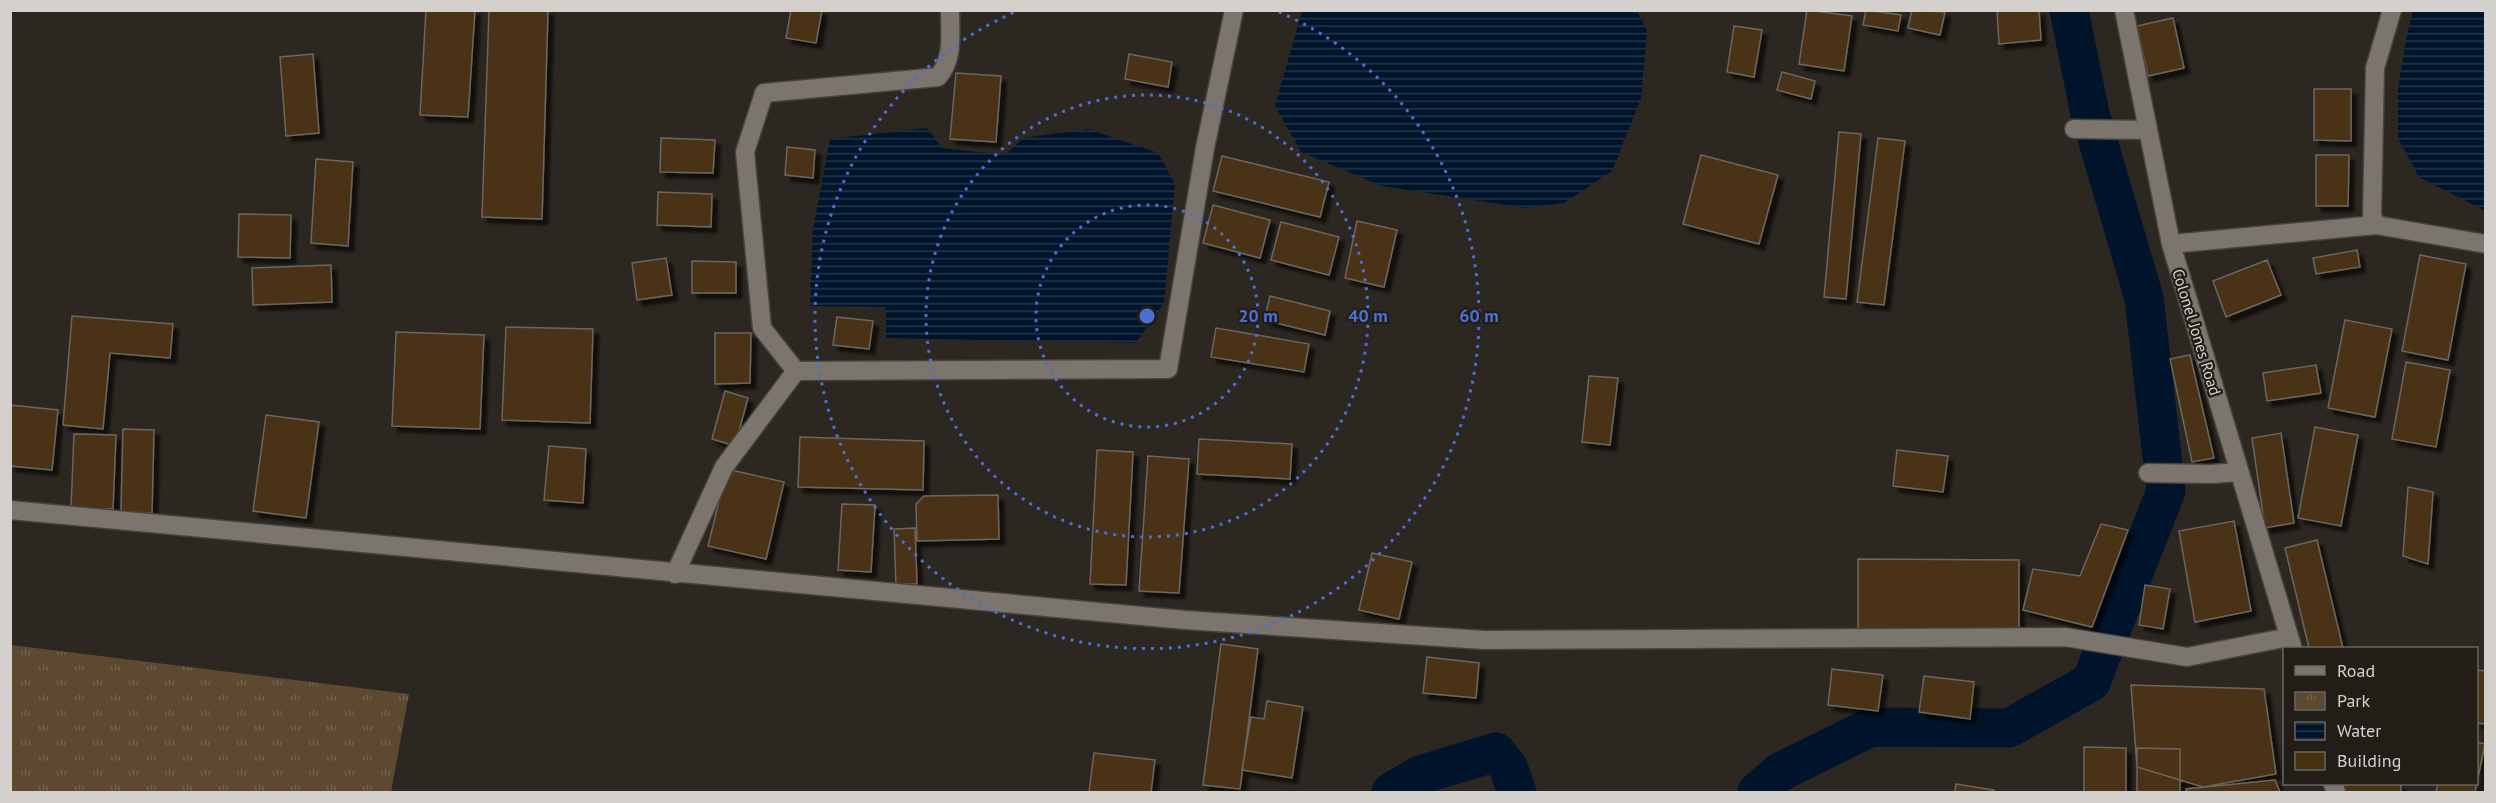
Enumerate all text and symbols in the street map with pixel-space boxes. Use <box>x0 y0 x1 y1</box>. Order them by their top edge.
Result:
street label: Colonel Jones Road <box>2168 266 2226 398</box>
text: 20 m <box>1238 304 1278 327</box>
text: 40 m <box>1348 304 1388 327</box>
text: 60 m <box>1459 304 1499 327</box>
centre of rings <box>1137 306 1157 326</box>
legend <box>2283 647 2478 785</box>
text: Road <box>2337 659 2375 682</box>
text: Park <box>2337 689 2370 712</box>
text: Water <box>2337 719 2381 742</box>
text: Building <box>2337 749 2401 772</box>

